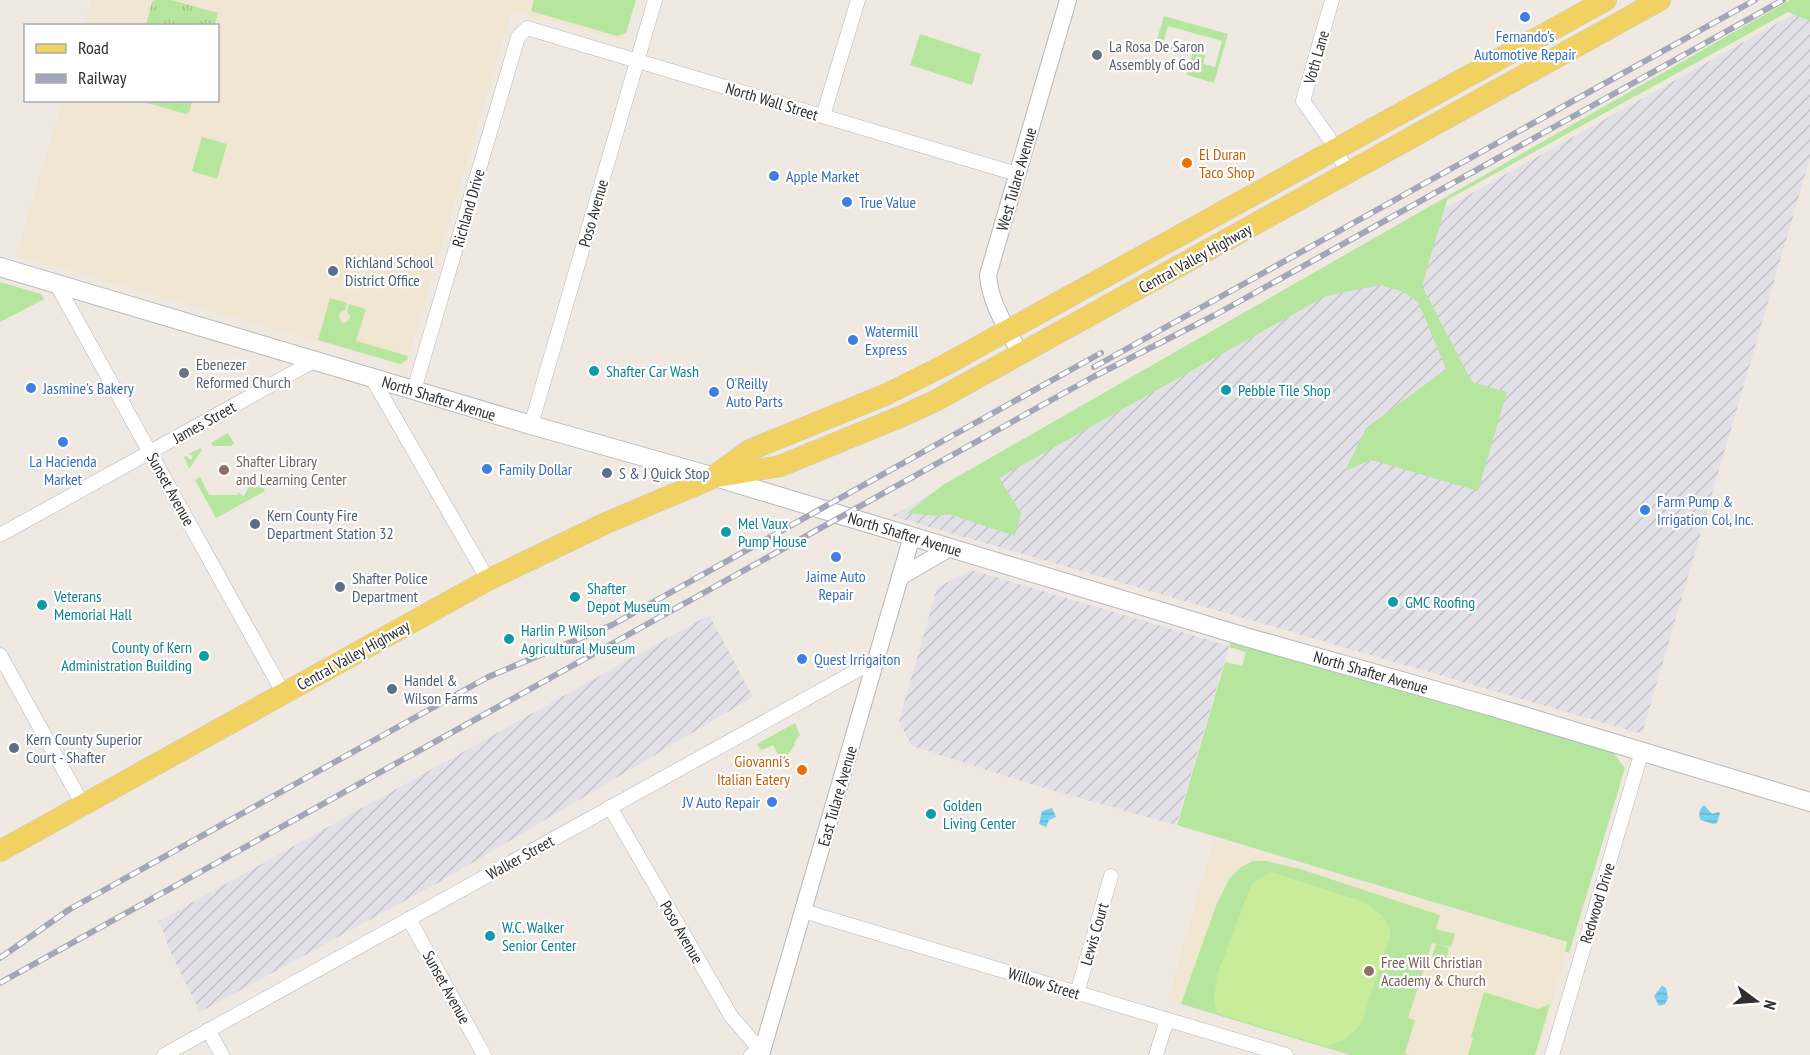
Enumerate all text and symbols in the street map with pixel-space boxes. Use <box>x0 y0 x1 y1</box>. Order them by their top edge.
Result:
marker: Fernando's Automotive Repair <box>1518 10 1532 24</box>
legend <box>24 24 219 102</box>
place label: Fernando's Automotive Repair <box>1474 26 1577 64</box>
street label: Voth Lane <box>1299 28 1333 87</box>
text: Road <box>78 36 109 59</box>
place label: La Rosa De Saron Assembly of God <box>1109 36 1204 74</box>
marker: La Rosa De Saron Assembly of God <box>1090 48 1104 62</box>
text: Railway <box>78 66 127 89</box>
street label: North Wall Street <box>723 77 821 125</box>
street label: West Tulare Avenue <box>992 125 1040 233</box>
place label: El Duran Taco Shop <box>1199 144 1255 182</box>
marker: El Duran Taco Shop <box>1180 156 1194 170</box>
place label: Apple Market <box>786 166 860 186</box>
street label: Richland Drive <box>447 167 489 249</box>
marker: Apple Market <box>767 169 781 183</box>
street label: Poso Avenue <box>574 177 612 249</box>
place label: True Value <box>859 192 916 212</box>
marker: True Value <box>840 195 854 209</box>
street label: Central Valley Highway <box>1135 219 1255 297</box>
place label: Richland School District Office <box>345 252 434 290</box>
marker: Richland School District Office <box>326 264 340 278</box>
place label: Watermill Express <box>865 321 918 359</box>
marker: Watermill Express <box>846 333 860 347</box>
place label: Ebenezer Reformed Church <box>196 354 291 392</box>
place label: Shafter Car Wash <box>606 361 699 381</box>
marker: Shafter Car Wash <box>587 364 601 378</box>
marker: Ebenezer Reformed Church <box>177 366 191 380</box>
street label: North Shafter Avenue <box>380 371 498 425</box>
place label: O'Reilly Auto Parts <box>726 373 783 411</box>
place label: Jasmine's Bakery <box>42 378 134 398</box>
place label: Pebble Tile Shop <box>1238 380 1331 400</box>
marker: Jasmine's Bakery <box>24 381 38 395</box>
marker: Pebble Tile Shop <box>1219 383 1233 397</box>
marker: O'Reilly Auto Parts <box>707 385 721 399</box>
street label: James Street <box>168 396 240 448</box>
marker: La Hacienda Market <box>56 435 70 449</box>
street label: Sunset Avenue <box>143 449 199 529</box>
place label: La Hacienda Market <box>29 451 97 489</box>
place label: Shafter Library and Learning Center <box>236 451 347 489</box>
place label: Family Dollar <box>499 459 573 479</box>
marker: Family Dollar <box>480 462 494 476</box>
marker: Shafter Library and Learning Center <box>217 463 231 477</box>
place label: S & J Quick Stop <box>619 463 710 483</box>
marker: S & J Quick Stop <box>600 466 614 480</box>
place label: Farm Pump & Irrigation Col, Inc. <box>1657 491 1754 529</box>
marker: Farm Pump & Irrigation Col, Inc. <box>1638 503 1652 517</box>
place label: Kern County Fire Department Station 32 <box>267 505 394 543</box>
street label: North Shafter Avenue <box>846 507 964 561</box>
place label: Mel Vaux Pump House <box>738 513 807 551</box>
marker: Kern County Fire Department Station 32 <box>248 517 262 531</box>
marker: Mel Vaux Pump House <box>719 525 733 539</box>
marker: Jaime Auto Repair <box>829 550 843 564</box>
place label: Jaime Auto Repair <box>805 566 866 604</box>
place label: Shafter Police Department <box>352 568 428 606</box>
place label: Shafter Depot Museum <box>587 578 670 616</box>
marker: Shafter Police Department <box>333 580 347 594</box>
place label: Veterans Memorial Hall <box>53 586 132 624</box>
marker: Shafter Depot Museum <box>568 590 582 604</box>
place label: GMC Roofing <box>1405 592 1475 612</box>
marker: GMC Roofing <box>1386 595 1400 609</box>
marker: Veterans Memorial Hall <box>35 598 49 612</box>
street label: Central Valley Highway <box>293 616 413 694</box>
place label: Harlin P. Wilson Agricultural Museum <box>521 620 635 658</box>
marker: Harlin P. Wilson Agricultural Museum <box>502 632 516 646</box>
place label: County of Kern Administration Building <box>61 637 192 675</box>
street label: North Shafter Avenue <box>1312 646 1430 698</box>
marker: County of Kern Administration Building <box>197 649 211 663</box>
place label: Quest Irrigaiton <box>814 649 901 669</box>
marker: Quest Irrigaiton <box>795 652 809 666</box>
place label: Handel & Wilson Farms <box>404 670 478 708</box>
marker: Handel & Wilson Farms <box>385 682 399 696</box>
place label: Kern County Superior Court - Shafter <box>26 729 143 767</box>
marker: Kern County Superior Court - Shafter <box>7 741 21 755</box>
street label: East Tulare Avenue <box>813 744 861 848</box>
place label: Giovanni's Italian Eatery <box>717 751 790 789</box>
marker: Giovanni's Italian Eatery <box>795 763 809 777</box>
place label: JV Auto Repair <box>681 792 761 812</box>
marker: JV Auto Repair <box>765 795 779 809</box>
place label: Golden Living Center <box>943 795 1017 833</box>
marker: Golden Living Center <box>924 807 938 821</box>
street label: Walker Street <box>483 830 558 884</box>
street label: Redwood Drive <box>1575 860 1619 946</box>
street label: Poso Avenue <box>656 897 708 967</box>
street label: Lewis Court <box>1076 900 1113 968</box>
place label: W.C. Walker Senior Center <box>502 917 577 955</box>
marker: W.C. Walker Senior Center <box>483 929 497 943</box>
street label: Sunset Avenue <box>419 947 475 1027</box>
place label: Free Will Christian Academy & Church <box>1381 952 1486 990</box>
street label: Willow Street <box>1006 963 1083 1004</box>
marker: Free Will Christian Academy & Church <box>1362 964 1376 978</box>
north arrow <box>1726 971 1786 1031</box>
text: N <box>1760 998 1781 1012</box>

